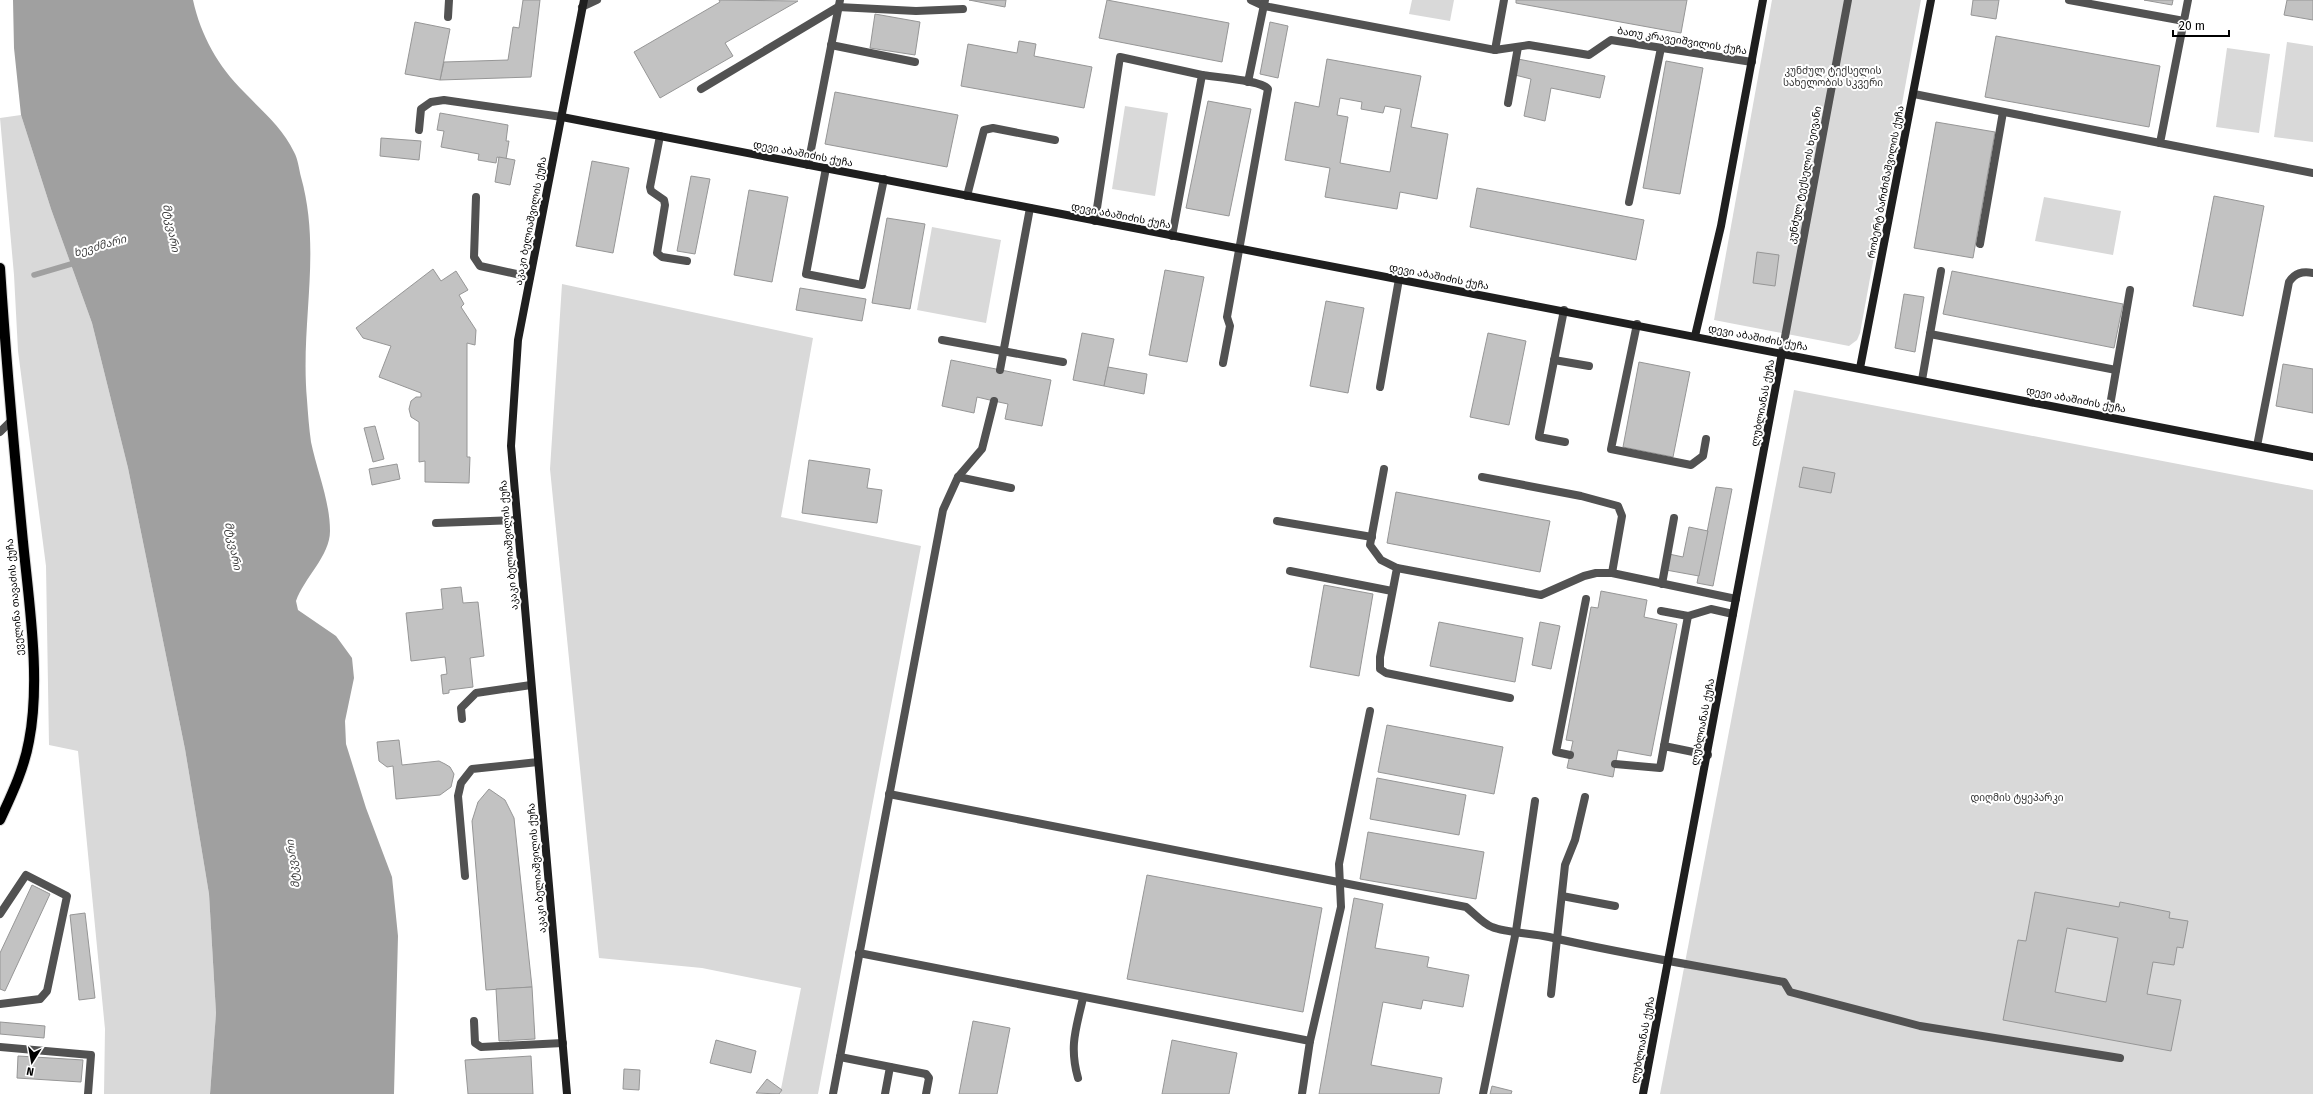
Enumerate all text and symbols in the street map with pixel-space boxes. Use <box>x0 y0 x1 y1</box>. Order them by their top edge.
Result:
scale bar <box>2173 12 2229 38</box>
text: 20 m <box>2179 19 2205 33</box>
street label: ბათუ კრავეიშვილის ქუჩა <box>1616 25 1748 57</box>
park label: კუნძულ ტექსელის სახელობის სკვერი <box>1783 65 1883 89</box>
street label: კუნძულ ტექსელის ხეივანი <box>1786 105 1824 245</box>
street label: რობერტ ბარძიმაშვილის ქუჩა <box>1865 105 1907 259</box>
street label: დევი აბაშიძის ქუჩა <box>752 138 854 170</box>
street label: აკაკი ბელიაშვილის ქუჩა <box>513 156 549 286</box>
street label: დევი აბაშიძის ქუჩა <box>1070 200 1172 232</box>
water label: მტკვარი <box>160 203 182 254</box>
water label: ხევძმარი <box>72 232 128 260</box>
street label: დევი აბაშიძის ქუჩა <box>1388 261 1490 293</box>
street label: დევი აბაშიძის ქუჩა <box>1707 322 1809 354</box>
street label: ლუბლიანას ქუჩა <box>1749 358 1777 448</box>
street label: დევი აბაშიძის ქუჩა <box>2025 384 2127 416</box>
street label: აკაკი ბელიაშვილის ქუჩა <box>497 479 521 611</box>
water label: მტკვარი <box>222 521 244 572</box>
street label: ეველინა თავაძის ქუჩა <box>4 538 26 656</box>
street label: ლუბლიანას ქუჩა <box>1689 677 1717 767</box>
park label: დიღმის ტყეპარკი <box>1970 792 2064 804</box>
street label: აკაკი ბელიაშვილის ქუჩა <box>525 802 549 934</box>
water label: მტკვარი <box>284 838 302 889</box>
street label: ლუბლიანას ქუჩა <box>1629 995 1657 1085</box>
north arrow <box>12 1042 52 1082</box>
text: N <box>25 1064 35 1078</box>

